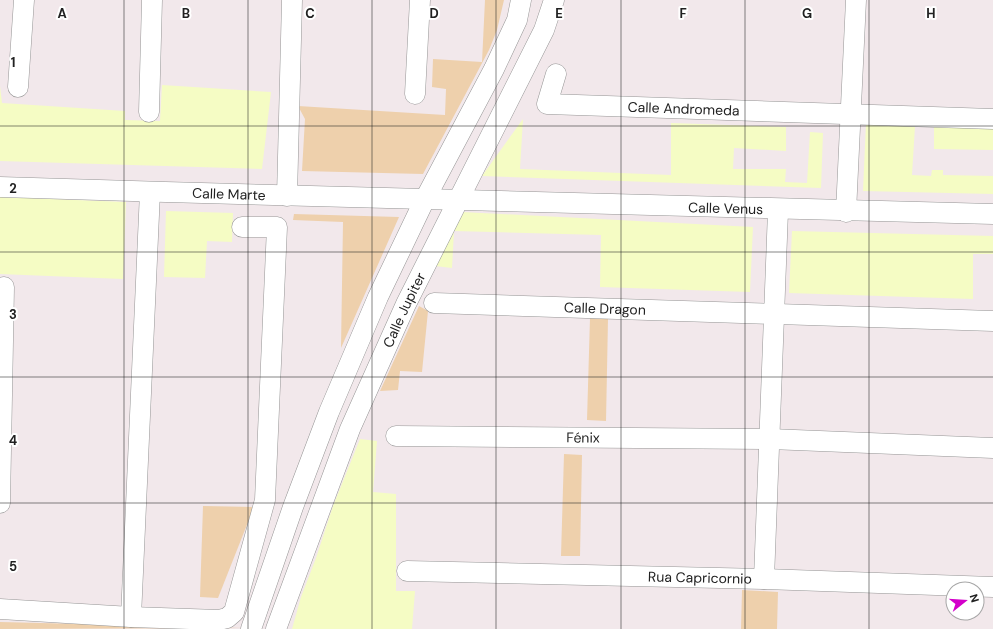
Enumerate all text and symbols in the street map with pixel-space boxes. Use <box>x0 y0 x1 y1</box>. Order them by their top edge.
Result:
text: A <box>57 5 67 22</box>
text: B <box>182 5 190 22</box>
text: C <box>305 5 315 22</box>
text: D <box>429 5 439 22</box>
text: E <box>555 5 563 22</box>
text: F <box>679 5 687 22</box>
text: G <box>802 5 812 22</box>
text: H <box>926 5 936 22</box>
text: 1 <box>11 54 15 71</box>
street label: Calle Andromeda <box>627 98 740 119</box>
text: 2 <box>9 180 17 197</box>
street label: Calle Marte <box>192 184 266 204</box>
street label: Calle Venus <box>688 198 763 218</box>
street label: Calle Jupiter <box>379 269 430 350</box>
street label: Calle Dragon <box>564 298 646 319</box>
text: 3 <box>9 306 17 323</box>
street label: Fénix <box>566 428 600 447</box>
text: 4 <box>9 432 17 449</box>
text: 5 <box>9 558 17 575</box>
street label: Rua Capricornio <box>648 567 752 588</box>
north arrow <box>945 581 985 621</box>
text: N <box>967 592 982 604</box>

